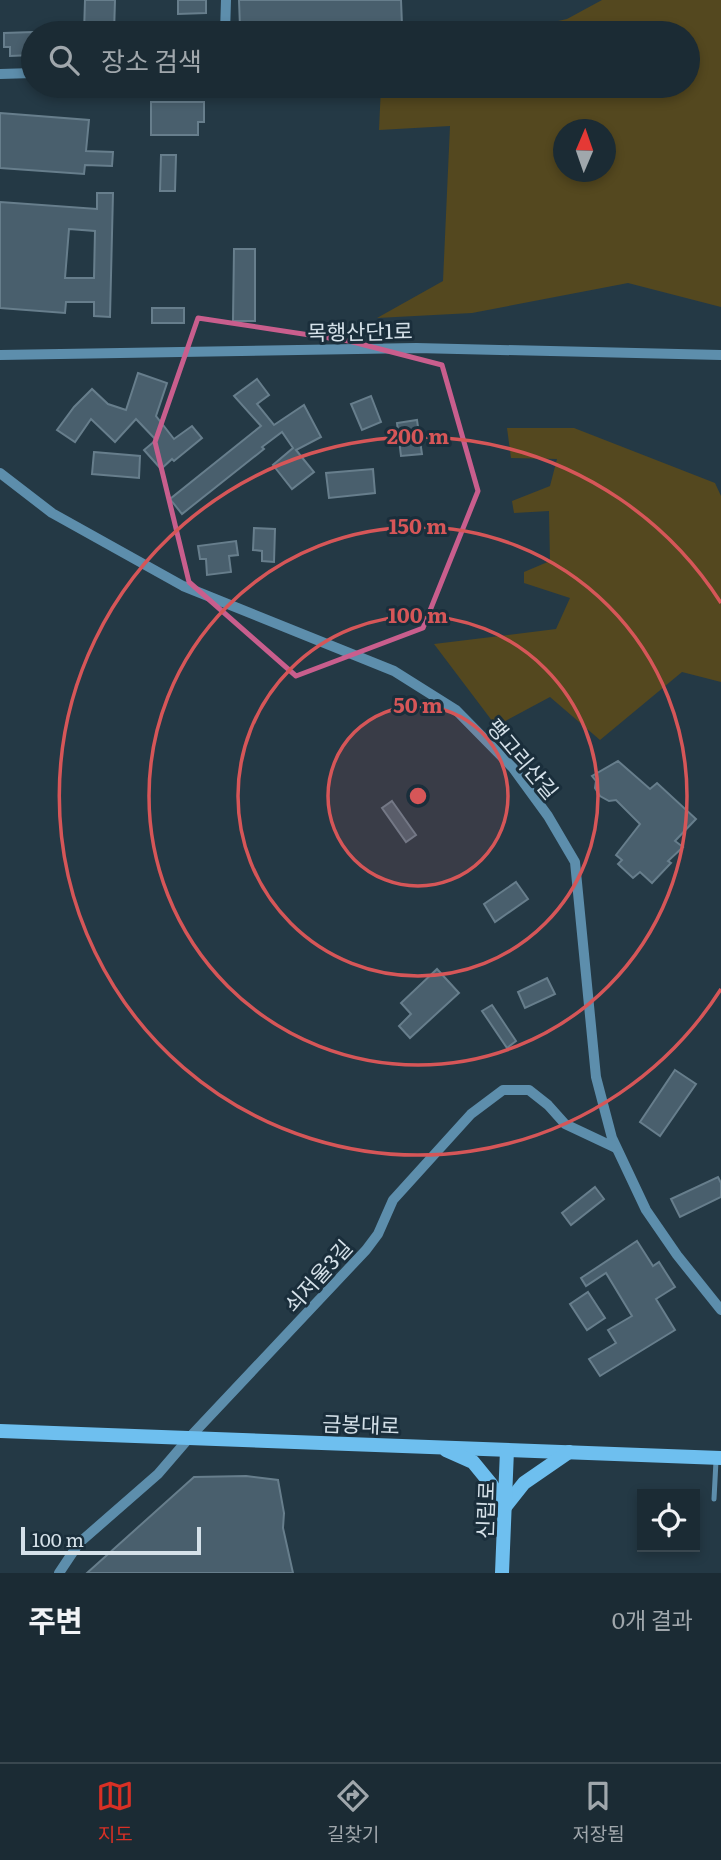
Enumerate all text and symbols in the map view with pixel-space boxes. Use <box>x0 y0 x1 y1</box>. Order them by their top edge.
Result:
search box <box>21 21 700 98</box>
text: 장소 검색 <box>101 40 202 79</box>
icon: search <box>45 41 83 79</box>
north arrow <box>553 119 616 182</box>
street label: 목행산단1로 <box>307 314 413 346</box>
text: 200 m <box>387 419 449 450</box>
text: 150 m <box>389 509 447 540</box>
text: 100 m <box>388 598 448 629</box>
text: 50 m <box>393 688 443 719</box>
street label: 팽고리산길 <box>481 711 567 805</box>
centre of rings <box>406 784 430 808</box>
street label: 쇠저울3길 <box>276 1232 358 1318</box>
street label: 금봉대로 <box>322 1406 400 1440</box>
street label: 신립로 <box>467 1480 501 1540</box>
map controls <box>637 1489 700 1552</box>
button: locate <box>637 1489 700 1552</box>
scale bar <box>21 1524 201 1556</box>
text: 100 m <box>32 1525 84 1553</box>
text: 주변 <box>28 1597 83 1641</box>
text: 0개 결과 <box>612 1602 693 1636</box>
tab: 지도 <box>96 1777 134 1847</box>
tab: 길찾기 <box>327 1777 379 1847</box>
tab: 저장됨 <box>572 1777 625 1847</box>

